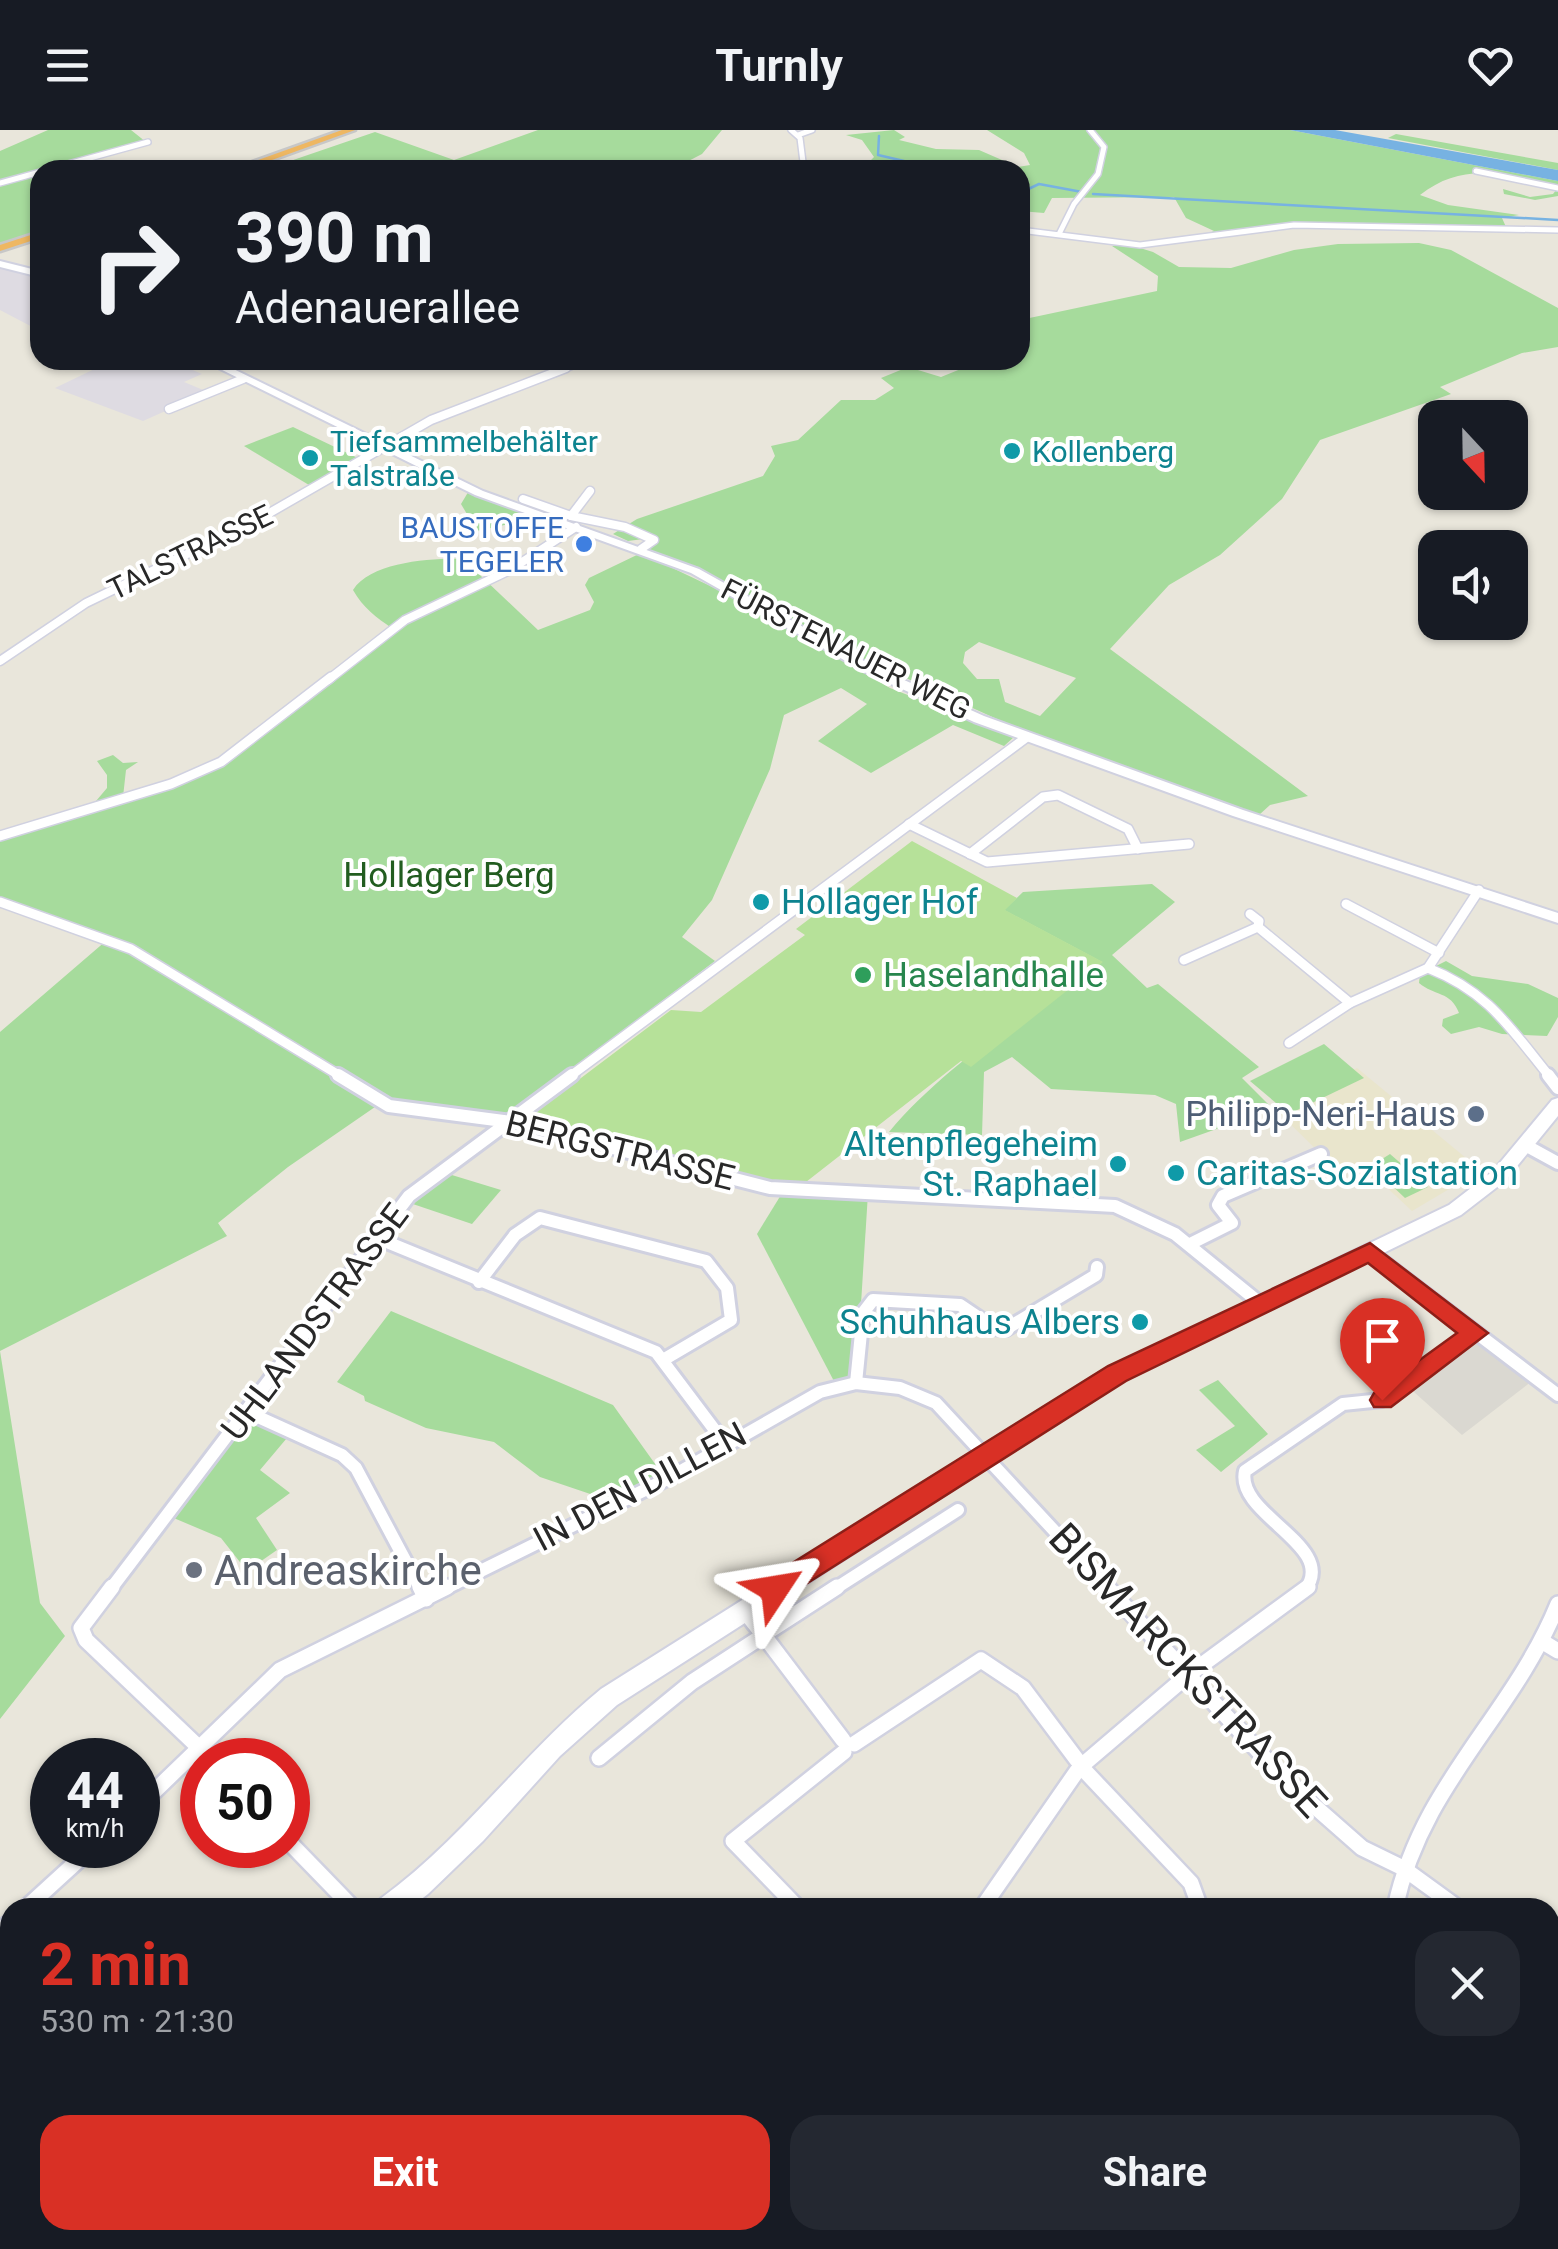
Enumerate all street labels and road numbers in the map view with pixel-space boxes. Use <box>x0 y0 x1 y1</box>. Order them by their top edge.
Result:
street label: TALSTRASSE <box>102 497 278 607</box>
street label: FÜRSTENAUER WEG <box>716 571 976 727</box>
street label: BERGSTRASSE <box>501 1103 739 1199</box>
street label: UHLANDSTRASSE <box>213 1196 417 1448</box>
street label: IN DEN DILLEN <box>527 1414 753 1560</box>
street label: BISMARCKSTRASSE <box>1039 1513 1337 1827</box>

